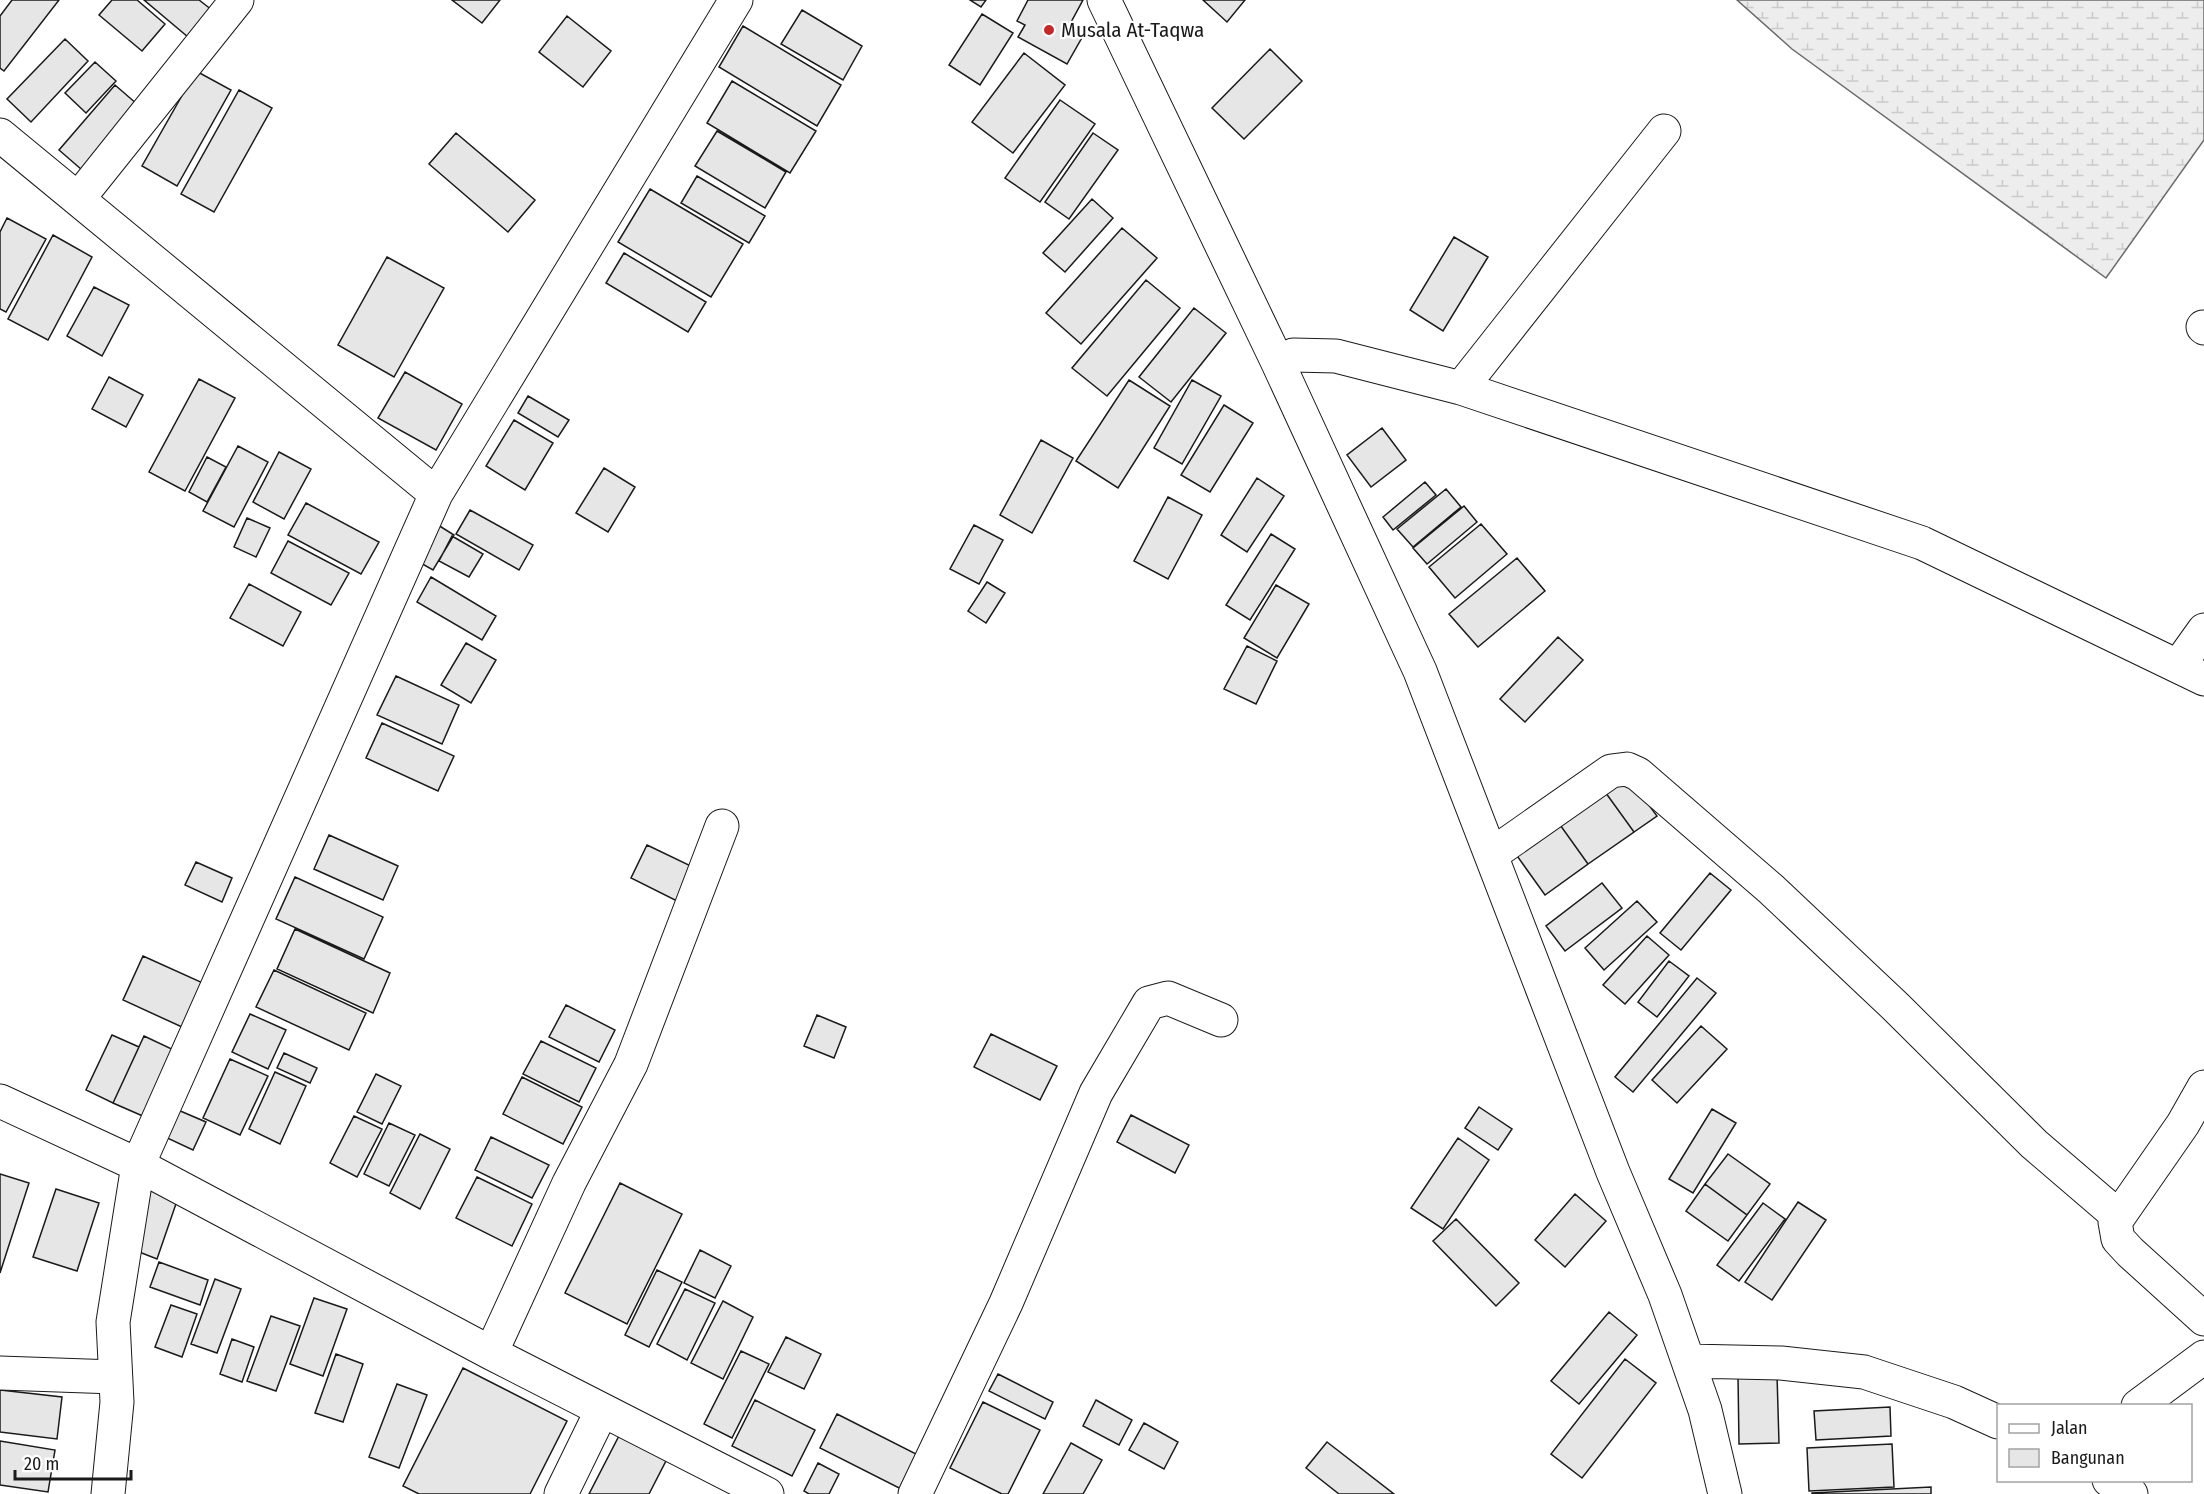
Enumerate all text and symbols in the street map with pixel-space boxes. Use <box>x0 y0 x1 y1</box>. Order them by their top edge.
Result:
place label: Musala At-Taqwa <box>1061 17 1204 43</box>
marker: Musala At-Taqwa <box>1042 23 1056 37</box>
legend <box>1997 1404 2192 1482</box>
text: Jalan <box>2051 1417 2088 1439</box>
scale bar <box>15 1443 130 1481</box>
text: Bangunan <box>2051 1447 2125 1469</box>
text: 20 m <box>24 1453 59 1475</box>

